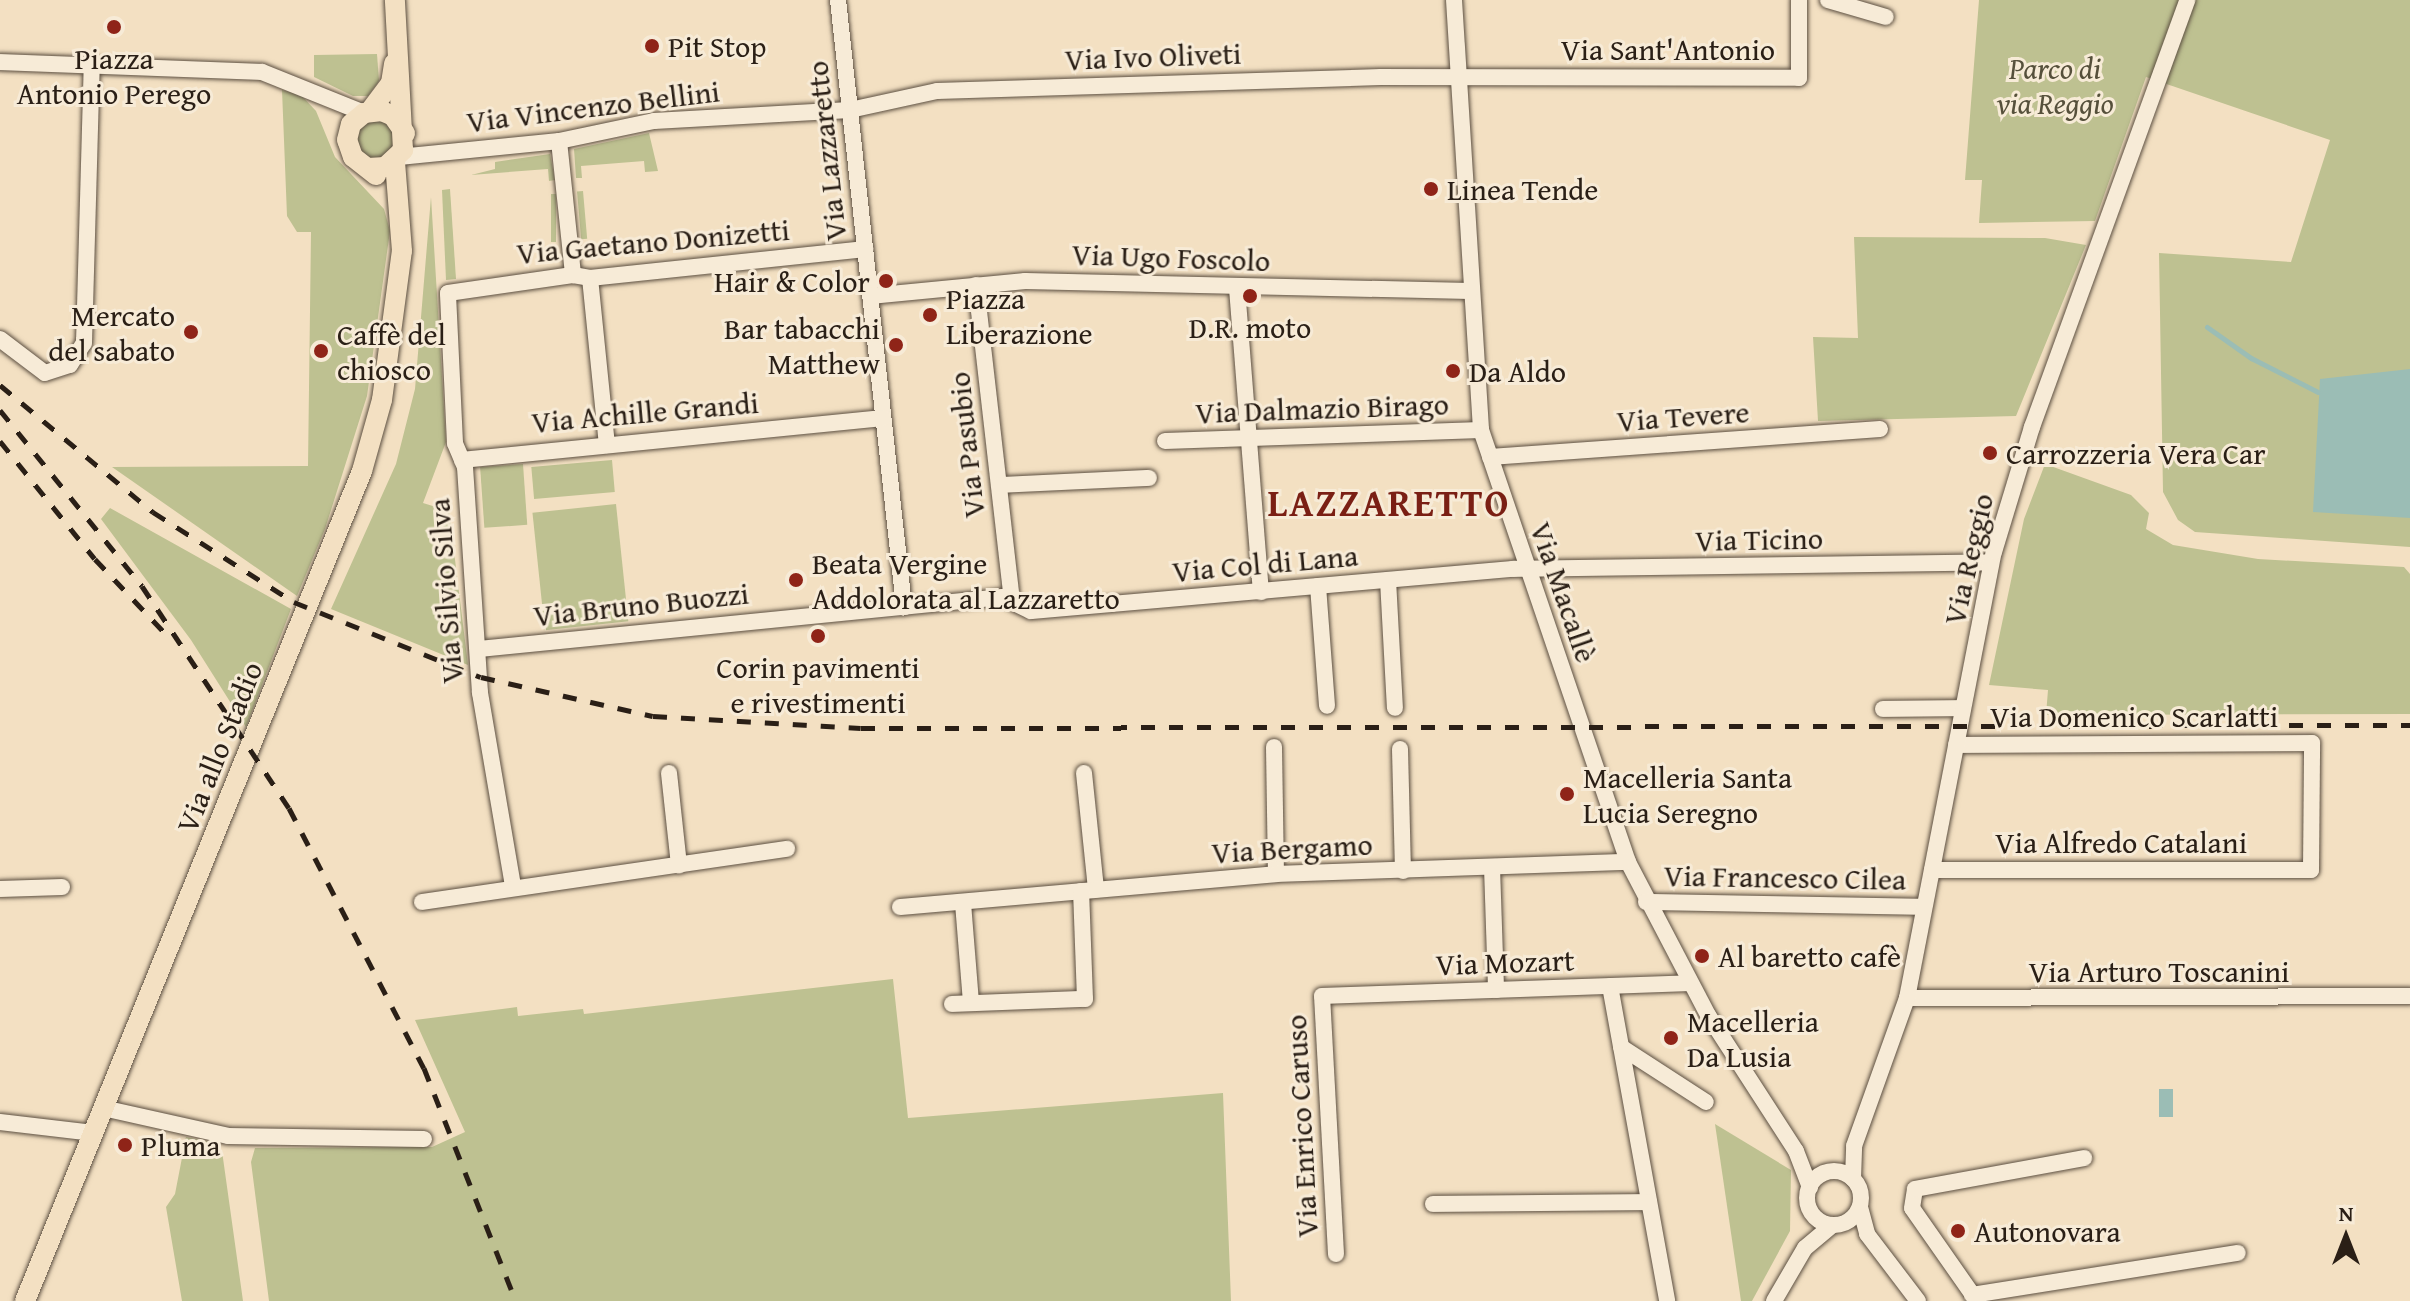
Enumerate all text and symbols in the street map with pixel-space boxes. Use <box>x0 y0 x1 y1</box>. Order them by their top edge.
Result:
marker: Piazza Antonio Perego <box>105 18 123 36</box>
place label: Pit Stop <box>668 28 766 64</box>
street label: Via Sant'Antonio <box>1561 31 1775 67</box>
street label: Via Ivo Oliveti <box>1064 35 1242 77</box>
marker: Pit Stop <box>643 37 661 55</box>
place label: Piazza Antonio Perego <box>17 40 211 110</box>
park label: Parco di via Reggio <box>1996 50 2114 120</box>
street label: Via Lazzaretto <box>799 59 853 243</box>
street label: Via Vincenzo Bellini <box>464 73 722 139</box>
place label: Linea Tende <box>1447 171 1598 207</box>
marker: Linea Tende <box>1422 180 1440 198</box>
street label: Via Gaetano Donizetti <box>515 211 791 271</box>
street label: Via Ugo Foscolo <box>1071 236 1271 278</box>
place label: Hair & Color <box>714 263 870 299</box>
marker: Hair & Color <box>877 272 895 290</box>
place label: Piazza Liberazione <box>946 280 1093 350</box>
marker: D.R. moto <box>1241 287 1259 305</box>
place label: Mercato del sabato <box>48 297 175 368</box>
marker: Piazza Liberazione <box>921 306 939 324</box>
place label: D.R. moto <box>1189 309 1311 345</box>
place label: Bar tabacchi Matthew <box>724 310 880 380</box>
place label: Caffè del chiosco <box>337 316 446 386</box>
marker: Mercato del sabato <box>182 323 200 341</box>
marker: Bar tabacchi Matthew <box>887 336 905 354</box>
marker: Caffè del chiosco <box>312 342 330 360</box>
place label: Da Aldo <box>1469 353 1566 389</box>
marker: Da Aldo <box>1444 362 1462 380</box>
street label: Via Pasubio <box>940 370 992 520</box>
street label: Via Achille Grandi <box>530 384 760 440</box>
street label: Via Dalmazio Birago <box>1195 386 1449 430</box>
street label: Via Tevere <box>1615 393 1751 439</box>
place label: Carrozzeria Vera Car <box>2006 435 2266 471</box>
marker: Carrozzeria Vera Car <box>1981 444 1999 462</box>
district label: LAZZARETTO <box>1268 480 1510 526</box>
street label: Via Reggio <box>1935 490 2001 628</box>
street label: Via Silvio Silva <box>421 497 469 685</box>
street label: Via Macallè <box>1523 517 1605 667</box>
street label: Via Ticino <box>1695 520 1823 558</box>
street label: Via Col di Lana <box>1171 537 1359 589</box>
place label: Beata Vergine Addolorata al Lazzaretto <box>812 545 1120 616</box>
marker: Beata Vergine Addolorata al Lazzaretto <box>787 571 805 589</box>
street label: Via Bruno Buozzi <box>531 575 751 633</box>
marker: Corin pavimenti e rivestimenti <box>809 627 827 645</box>
place label: Corin pavimenti e rivestimenti <box>716 649 920 720</box>
street label: Via allo Stadio <box>168 656 270 838</box>
street label: Via Domenico Scarlatti <box>1990 698 2278 734</box>
place label: Macelleria Santa Lucia Seregno <box>1583 759 1792 830</box>
marker: Macelleria Santa Lucia Seregno <box>1558 785 1576 803</box>
street label: Via Alfredo Catalani <box>1995 824 2247 860</box>
street label: Via Bergamo <box>1211 826 1373 870</box>
street label: Via Francesco Cilea <box>1663 857 1907 897</box>
place label: Al baretto cafè <box>1718 938 1901 974</box>
street label: Via Mozart <box>1435 942 1575 982</box>
marker: Al baretto cafè <box>1693 947 1711 965</box>
street label: Via Arturo Toscanini <box>2029 953 2289 989</box>
place label: Macelleria Da Lusia <box>1687 1003 1819 1074</box>
street label: Via Enrico Caruso <box>1277 1014 1325 1238</box>
marker: Macelleria Da Lusia <box>1662 1029 1680 1047</box>
place label: Pluma <box>141 1127 220 1163</box>
marker: Pluma <box>116 1136 134 1154</box>
north arrow <box>2306 1197 2386 1277</box>
text: N <box>2339 1197 2353 1229</box>
place label: Autonovara <box>1974 1213 2121 1249</box>
marker: Autonovara <box>1949 1222 1967 1240</box>

